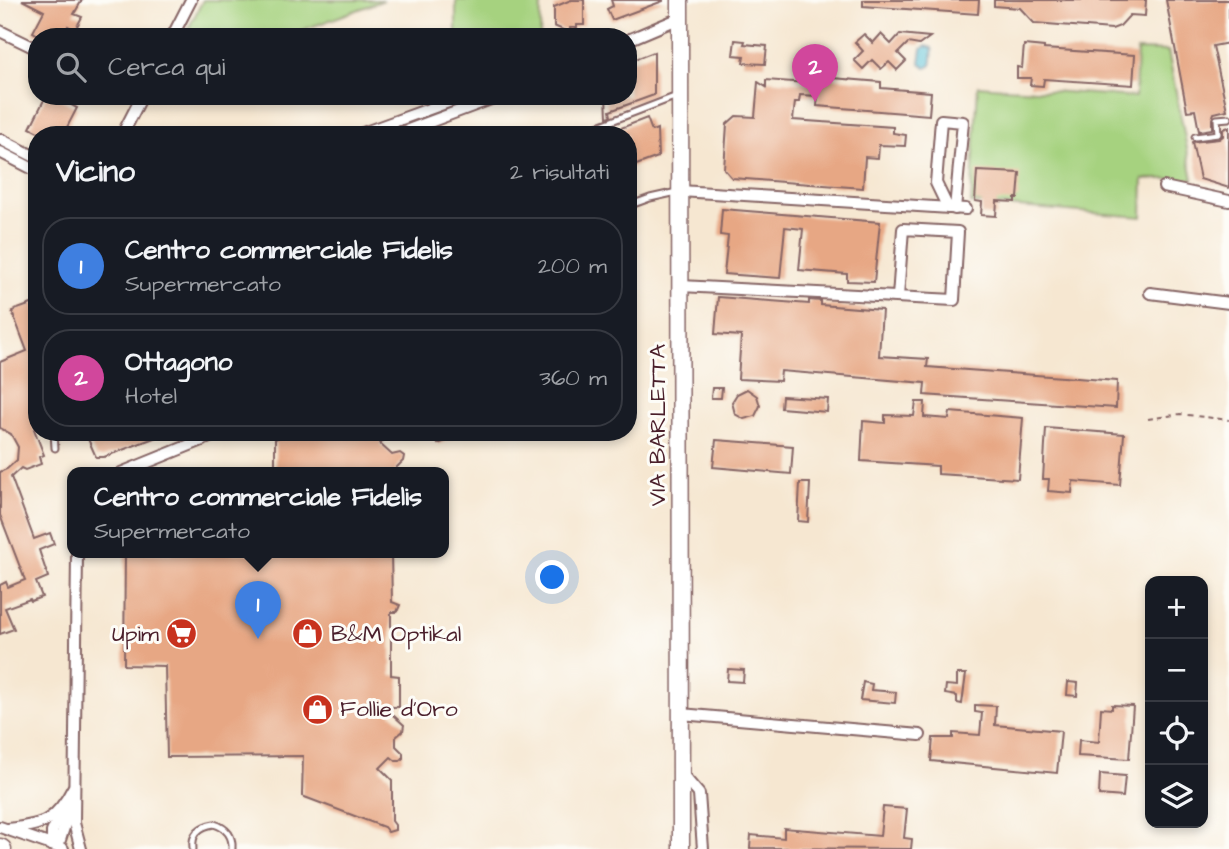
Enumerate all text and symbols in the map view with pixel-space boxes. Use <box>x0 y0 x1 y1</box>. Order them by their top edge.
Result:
search box <box>28 28 637 105</box>
pin: 2 <box>792 44 838 102</box>
icon: search <box>52 48 90 86</box>
text: Cerca qui <box>108 49 225 85</box>
text: Vicino <box>56 151 135 193</box>
text: 2 risultati <box>510 156 609 188</box>
text: Centro commerciale Fidelis <box>125 232 453 268</box>
text: 1 <box>80 250 82 282</box>
text: 200 m <box>538 250 607 282</box>
text: Supermercato <box>125 268 281 300</box>
text: Ottagono <box>125 344 232 380</box>
street label: VIA BARLETTA <box>642 344 674 506</box>
text: 2 <box>74 362 88 394</box>
text: 360 m <box>539 362 607 394</box>
text: Hotel <box>125 380 177 412</box>
popup <box>67 467 449 558</box>
text: Centro commerciale Fidelis <box>94 479 422 515</box>
text: Supermercato <box>94 515 250 547</box>
your location <box>535 560 569 594</box>
map controls <box>1145 576 1208 828</box>
button: + <box>1145 576 1208 639</box>
pin: 1 <box>235 581 281 639</box>
supermarket icon: Upim <box>165 617 199 651</box>
shop icon: B&M Optikal <box>291 617 325 651</box>
place label: Upim <box>112 618 159 650</box>
place label: B&M Optikal <box>331 618 461 650</box>
button: − <box>1145 639 1208 702</box>
shop icon: Follie d'Oro <box>300 692 334 726</box>
place label: Follie d'Oro <box>340 693 458 725</box>
button: locate <box>1145 702 1208 765</box>
button: layers <box>1145 765 1208 828</box>

